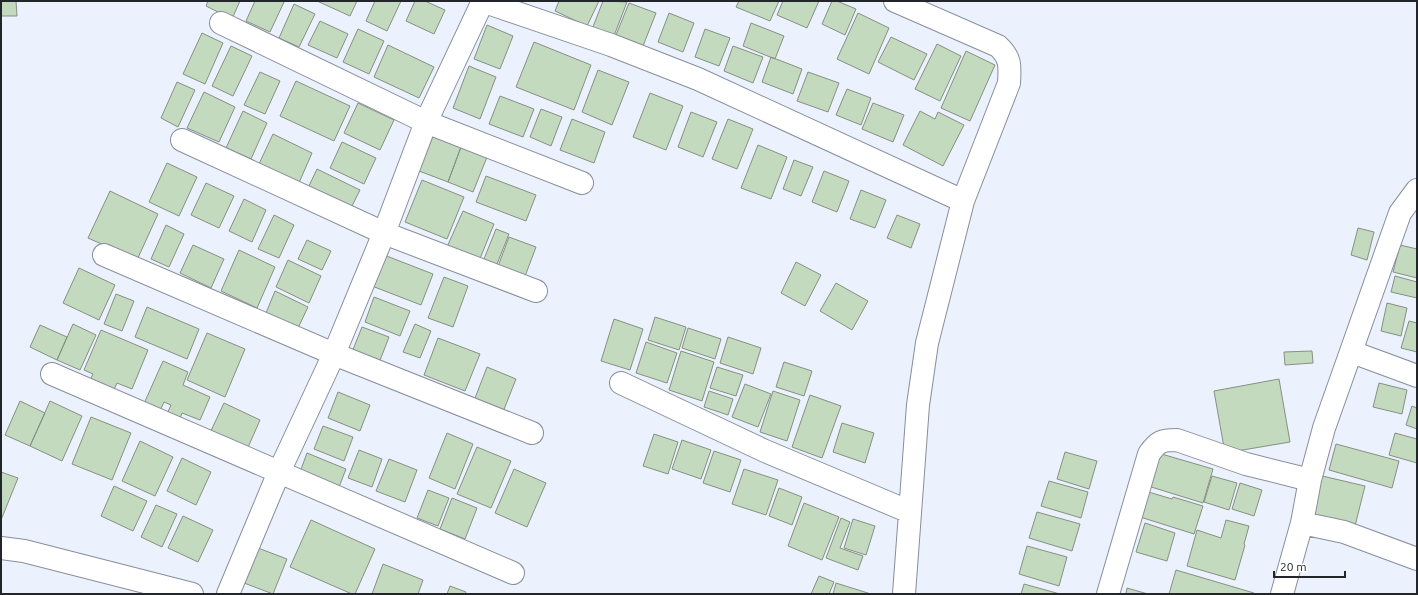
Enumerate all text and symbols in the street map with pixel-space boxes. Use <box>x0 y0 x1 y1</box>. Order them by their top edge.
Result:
scale bar <box>1274 553 1345 579</box>
text: 20 m <box>1280 560 1307 573</box>

